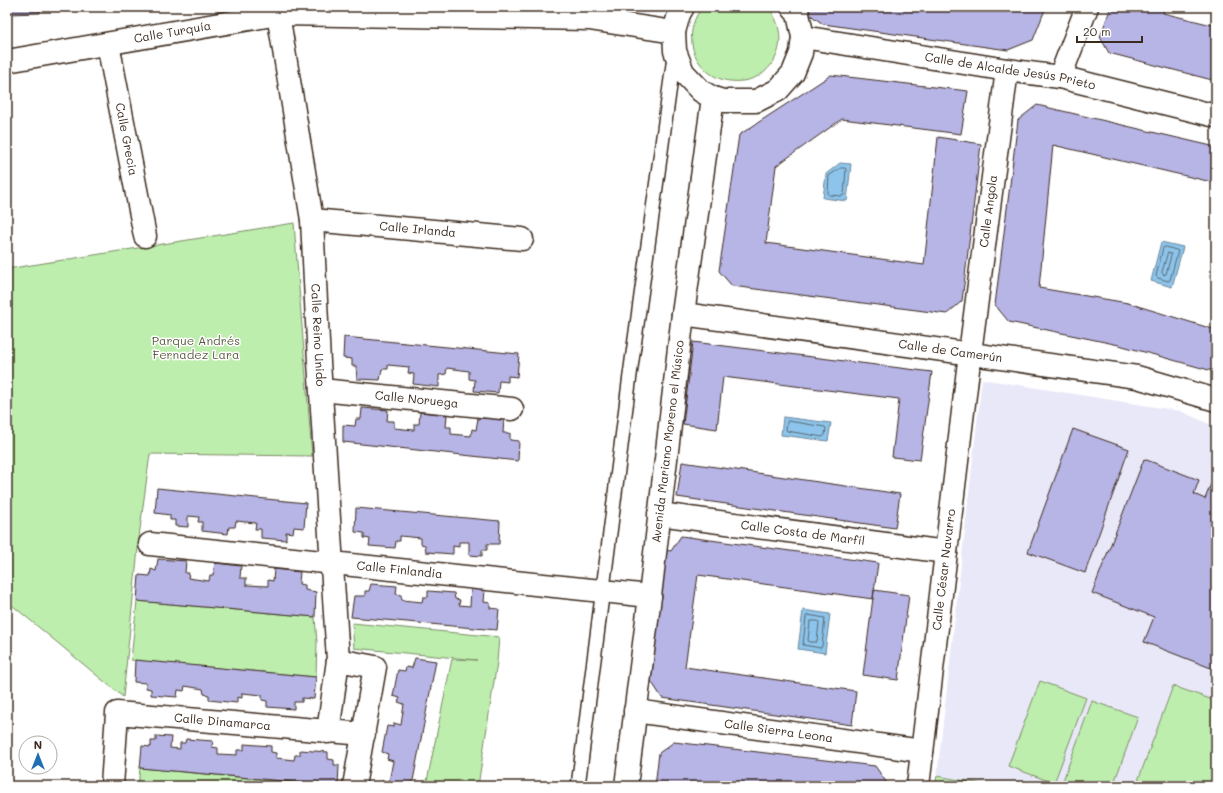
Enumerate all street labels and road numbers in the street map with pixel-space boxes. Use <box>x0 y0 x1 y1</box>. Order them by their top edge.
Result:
street label: Calle Turquía <box>132 17 212 46</box>
street label: Calle de Alcalde Jesús Prieto <box>924 48 1098 93</box>
street label: Calle Grecia <box>112 101 142 177</box>
street label: Calle Angola <box>975 174 1000 248</box>
street label: Calle Irlanda <box>379 217 457 240</box>
street label: Calle Reino Unido <box>308 283 330 387</box>
street label: Calle de Camerún <box>898 335 1003 365</box>
street label: Avenida Mariano Moreno el Músico <box>647 339 687 544</box>
street label: Calle Noruega <box>374 386 459 411</box>
street label: Calle César Navarro <box>928 508 958 631</box>
street label: Calle Costa de Marfíl <box>740 516 866 548</box>
street label: Calle Finlandia <box>356 557 444 581</box>
street label: Calle Dinamarca <box>173 709 272 733</box>
street label: Calle Sierra Leona <box>723 715 834 746</box>

